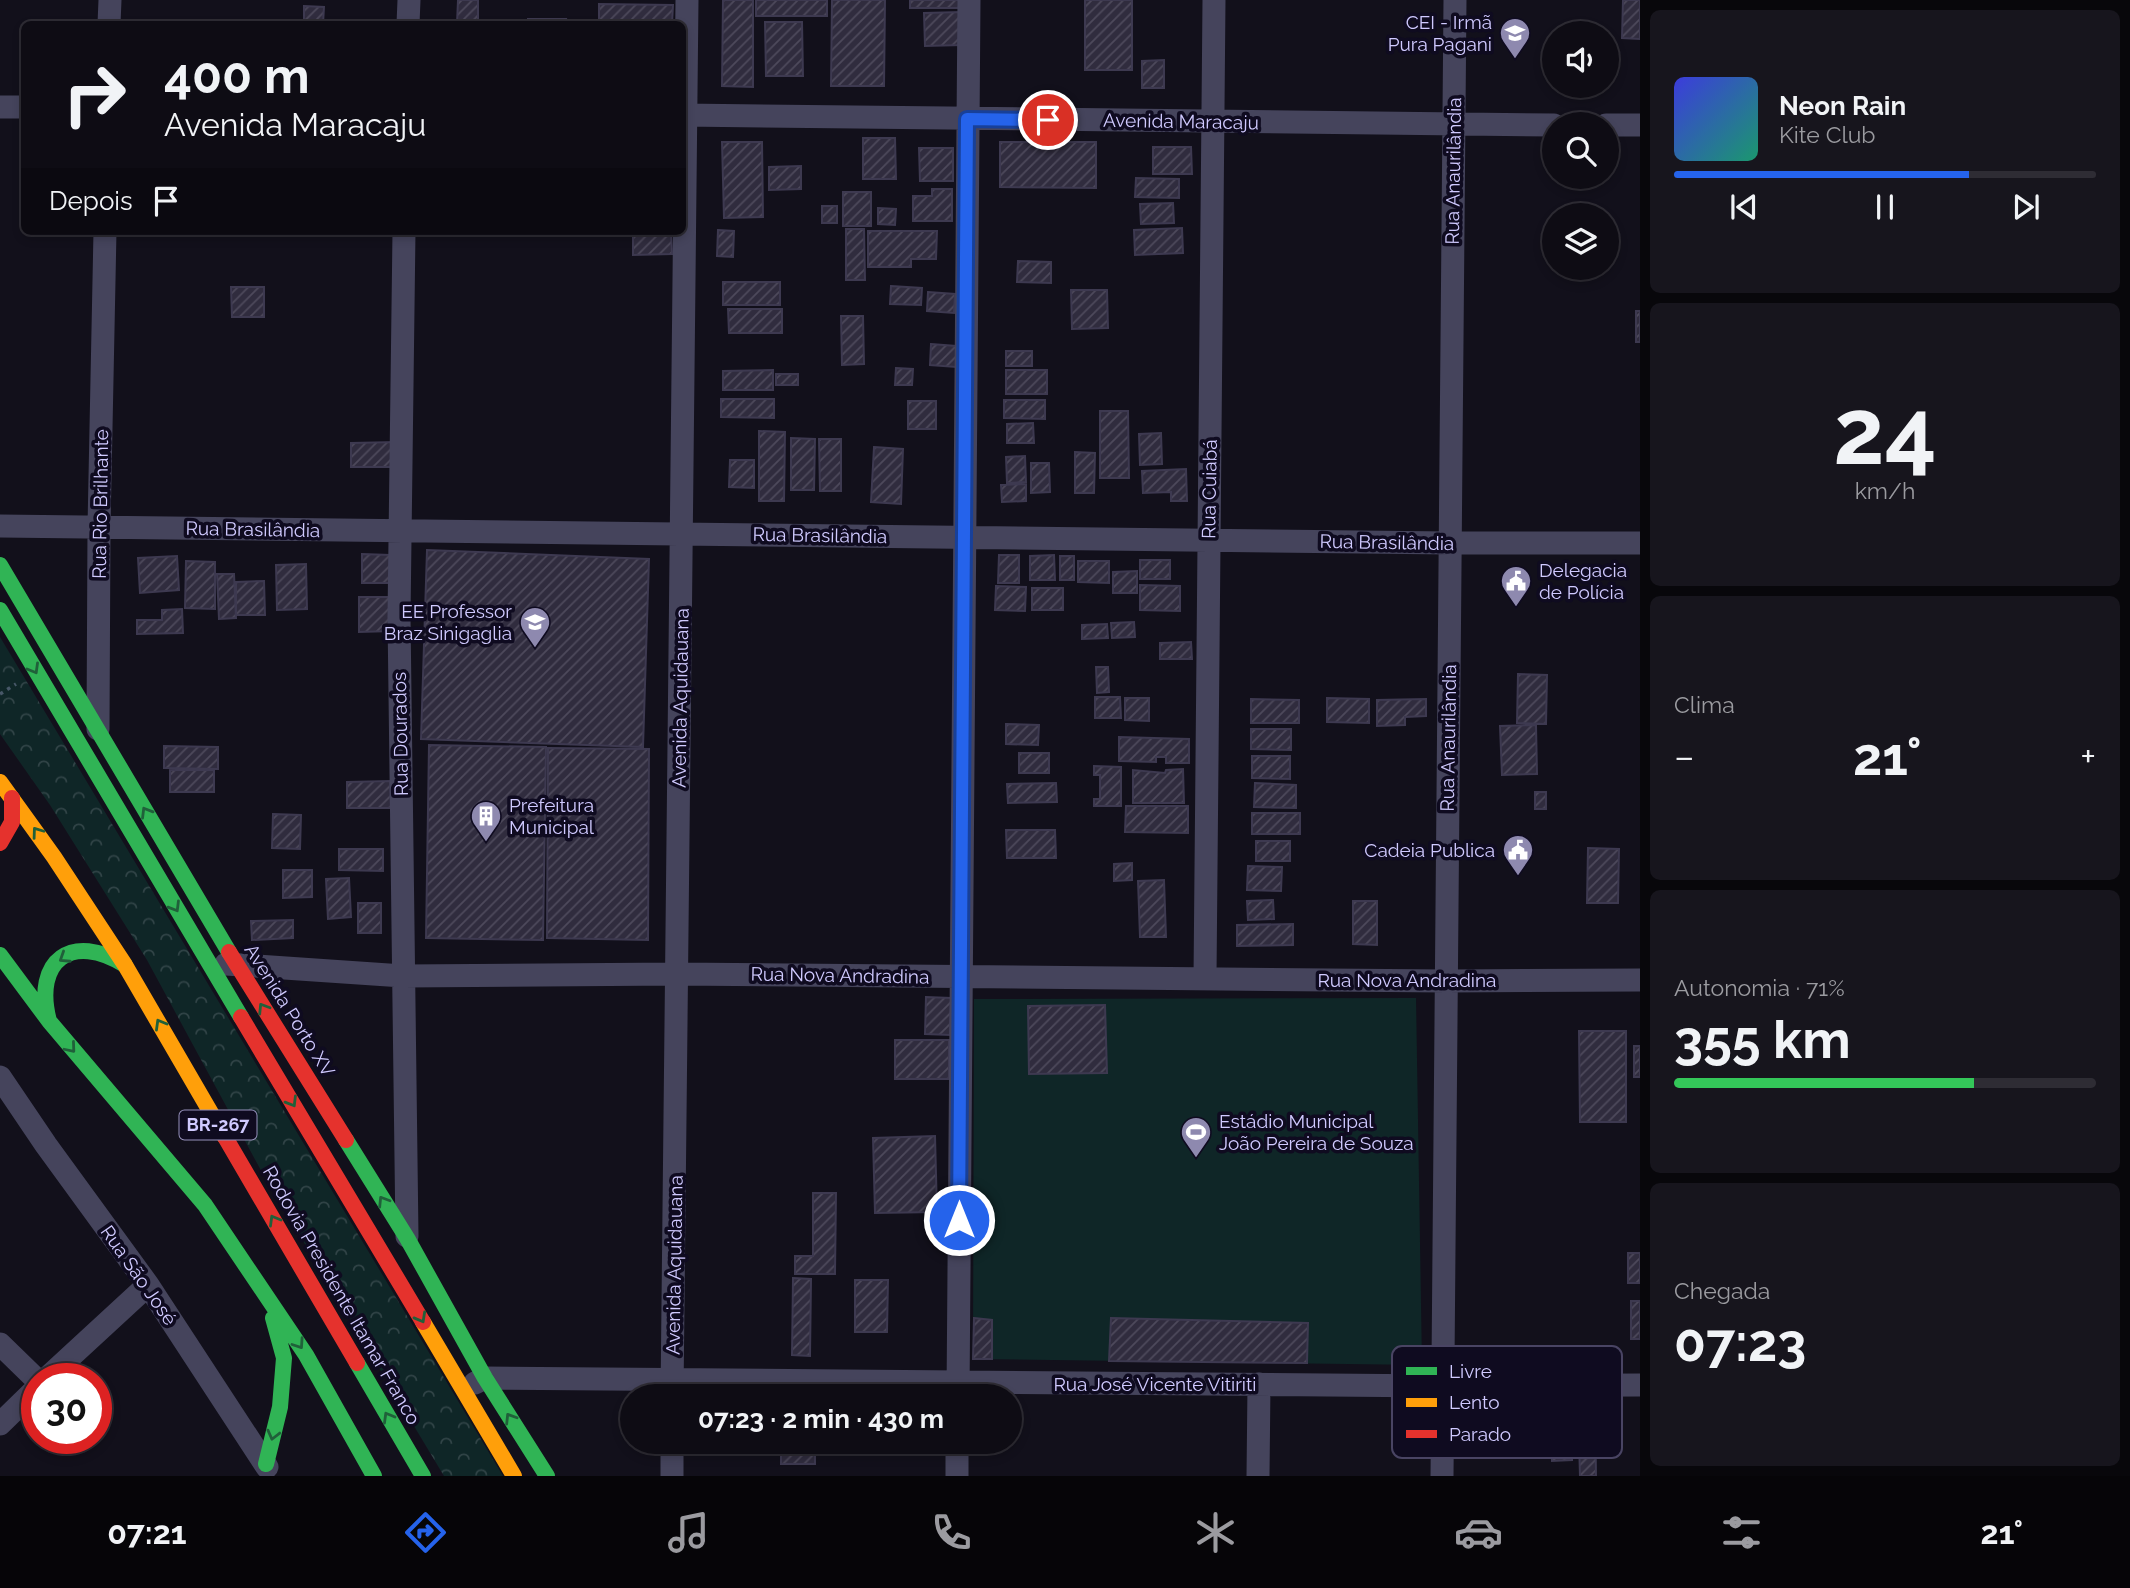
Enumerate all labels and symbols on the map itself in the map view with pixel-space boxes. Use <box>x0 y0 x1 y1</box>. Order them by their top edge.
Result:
place label: CEI - Irmã Pura Pagani <box>1388 11 1492 55</box>
school or university icon: CEI - Irmã Pura Pagani <box>1498 16 1532 60</box>
pin <box>1018 90 1078 150</box>
street label: Rua Anaurilândia <box>1441 97 1465 245</box>
street label: Avenida Maracaju <box>1103 109 1259 133</box>
street label: Rua Rio Brilhante <box>88 429 112 579</box>
street label: Rua Cuiabá <box>1197 439 1221 539</box>
street label: Rua Brasilândia <box>186 517 320 541</box>
street label: Rua Brasilândia <box>753 523 887 547</box>
street label: Rua Brasilândia <box>1320 530 1454 554</box>
place label: Delegacia de Polícia <box>1539 559 1627 603</box>
public building icon: Delegacia de Polícia <box>1499 564 1533 608</box>
place label: EE Professor Braz Sinigaglia <box>384 600 512 644</box>
school or university icon: EE Professor Braz Sinigaglia <box>518 605 552 649</box>
street label: Avenida Aquidauana <box>667 608 693 788</box>
one-way arrow <box>26 662 39 675</box>
street label: Rua Anaurilândia <box>1436 664 1460 812</box>
street label: Rua Dourados <box>388 672 412 796</box>
place label: Prefeitura Municipal <box>509 794 595 838</box>
building icon: Prefeitura Municipal <box>469 799 503 843</box>
one-way arrow <box>141 807 154 820</box>
one-way arrow <box>33 827 45 840</box>
public building icon: Cadeia Publica <box>1501 833 1535 877</box>
place label: Cadeia Publica <box>1364 839 1495 861</box>
one-way arrow <box>167 900 180 912</box>
street label: Avenida Porto XV <box>240 940 340 1080</box>
one-way arrow <box>59 950 72 963</box>
street label: Rua Nova Andradina <box>750 962 930 988</box>
street label: Rua Nova Andradina <box>1318 969 1496 991</box>
one-way arrow <box>258 1002 271 1015</box>
one-way arrow <box>155 1018 168 1031</box>
one-way arrow <box>63 1040 76 1052</box>
one-way arrow <box>284 1094 297 1107</box>
road number: BR-267 <box>180 1110 256 1140</box>
place label: Estádio Municipal João Pereira de Souza <box>1219 1110 1414 1154</box>
sports icon: Estádio Municipal João Pereira de Souza <box>1179 1115 1213 1159</box>
street label: Rodovia Presidente Itamar Franco <box>259 1162 425 1428</box>
street label: Avenida Aquidauana <box>661 1175 687 1355</box>
position arrow <box>922 1183 996 1257</box>
one-way arrow <box>379 1195 392 1208</box>
one-way arrow <box>269 1215 282 1228</box>
street label: Rua São José <box>96 1221 182 1329</box>
one-way arrow <box>413 1311 426 1324</box>
one-way arrow <box>291 1337 304 1350</box>
legend <box>1392 1346 1622 1458</box>
text: Livre <box>1449 1360 1492 1382</box>
speed limit sign: 30 <box>21 1363 112 1454</box>
street label: Rua José Vicente Vitiriti <box>1054 1373 1256 1395</box>
text: Lento <box>1449 1391 1500 1413</box>
one-way arrow <box>384 1412 397 1425</box>
one-way arrow <box>506 1413 519 1426</box>
text: Parado <box>1449 1423 1511 1445</box>
one-way arrow <box>267 1428 281 1440</box>

